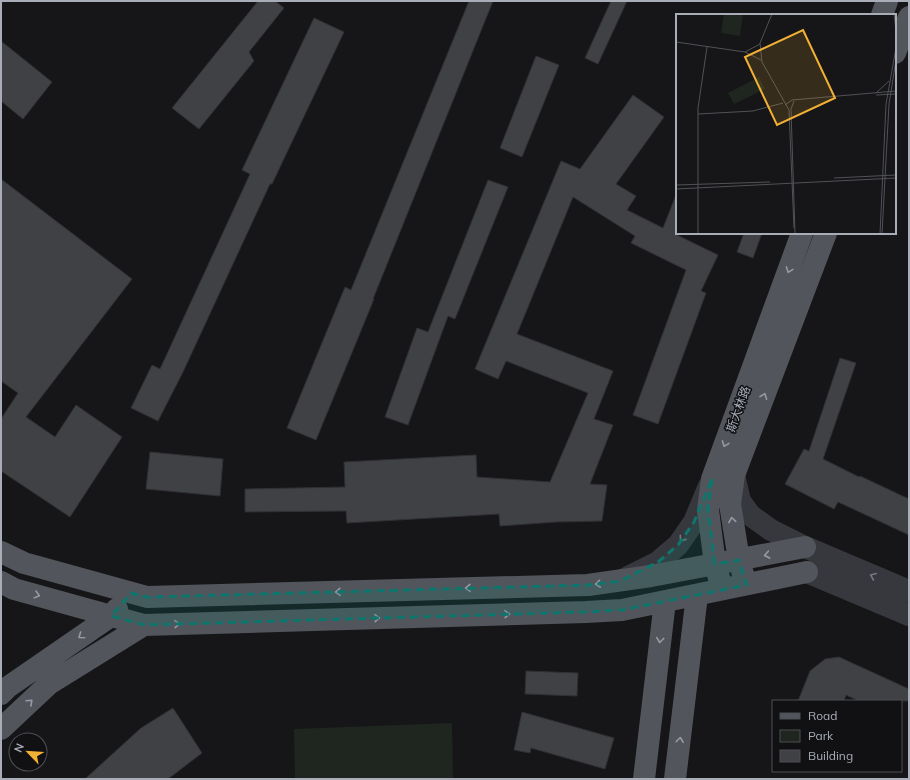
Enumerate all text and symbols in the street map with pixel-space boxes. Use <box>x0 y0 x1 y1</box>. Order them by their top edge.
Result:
inset map <box>676 14 896 234</box>
one-way arrow <box>785 266 794 273</box>
street label: 斯大林路 <box>723 384 753 434</box>
one-way arrow <box>760 392 768 399</box>
one-way arrow <box>721 441 730 448</box>
one-way arrow <box>728 516 737 523</box>
one-way arrow <box>679 535 687 542</box>
one-way arrow <box>764 550 770 558</box>
one-way arrow <box>870 572 877 580</box>
one-way arrow <box>595 579 601 588</box>
one-way arrow <box>465 584 471 592</box>
one-way arrow <box>335 588 341 596</box>
one-way arrow <box>34 591 41 599</box>
one-way arrow <box>504 610 510 619</box>
one-way arrow <box>374 614 380 622</box>
one-way arrow <box>174 620 180 628</box>
one-way arrow <box>78 631 85 639</box>
one-way arrow <box>656 637 665 643</box>
one-way arrow <box>25 700 32 707</box>
legend <box>772 700 902 772</box>
text: Road <box>808 708 837 723</box>
text: Park <box>808 728 834 743</box>
north arrow <box>8 732 48 772</box>
one-way arrow <box>675 737 684 743</box>
text: N <box>11 741 27 754</box>
text: Building <box>808 748 853 763</box>

